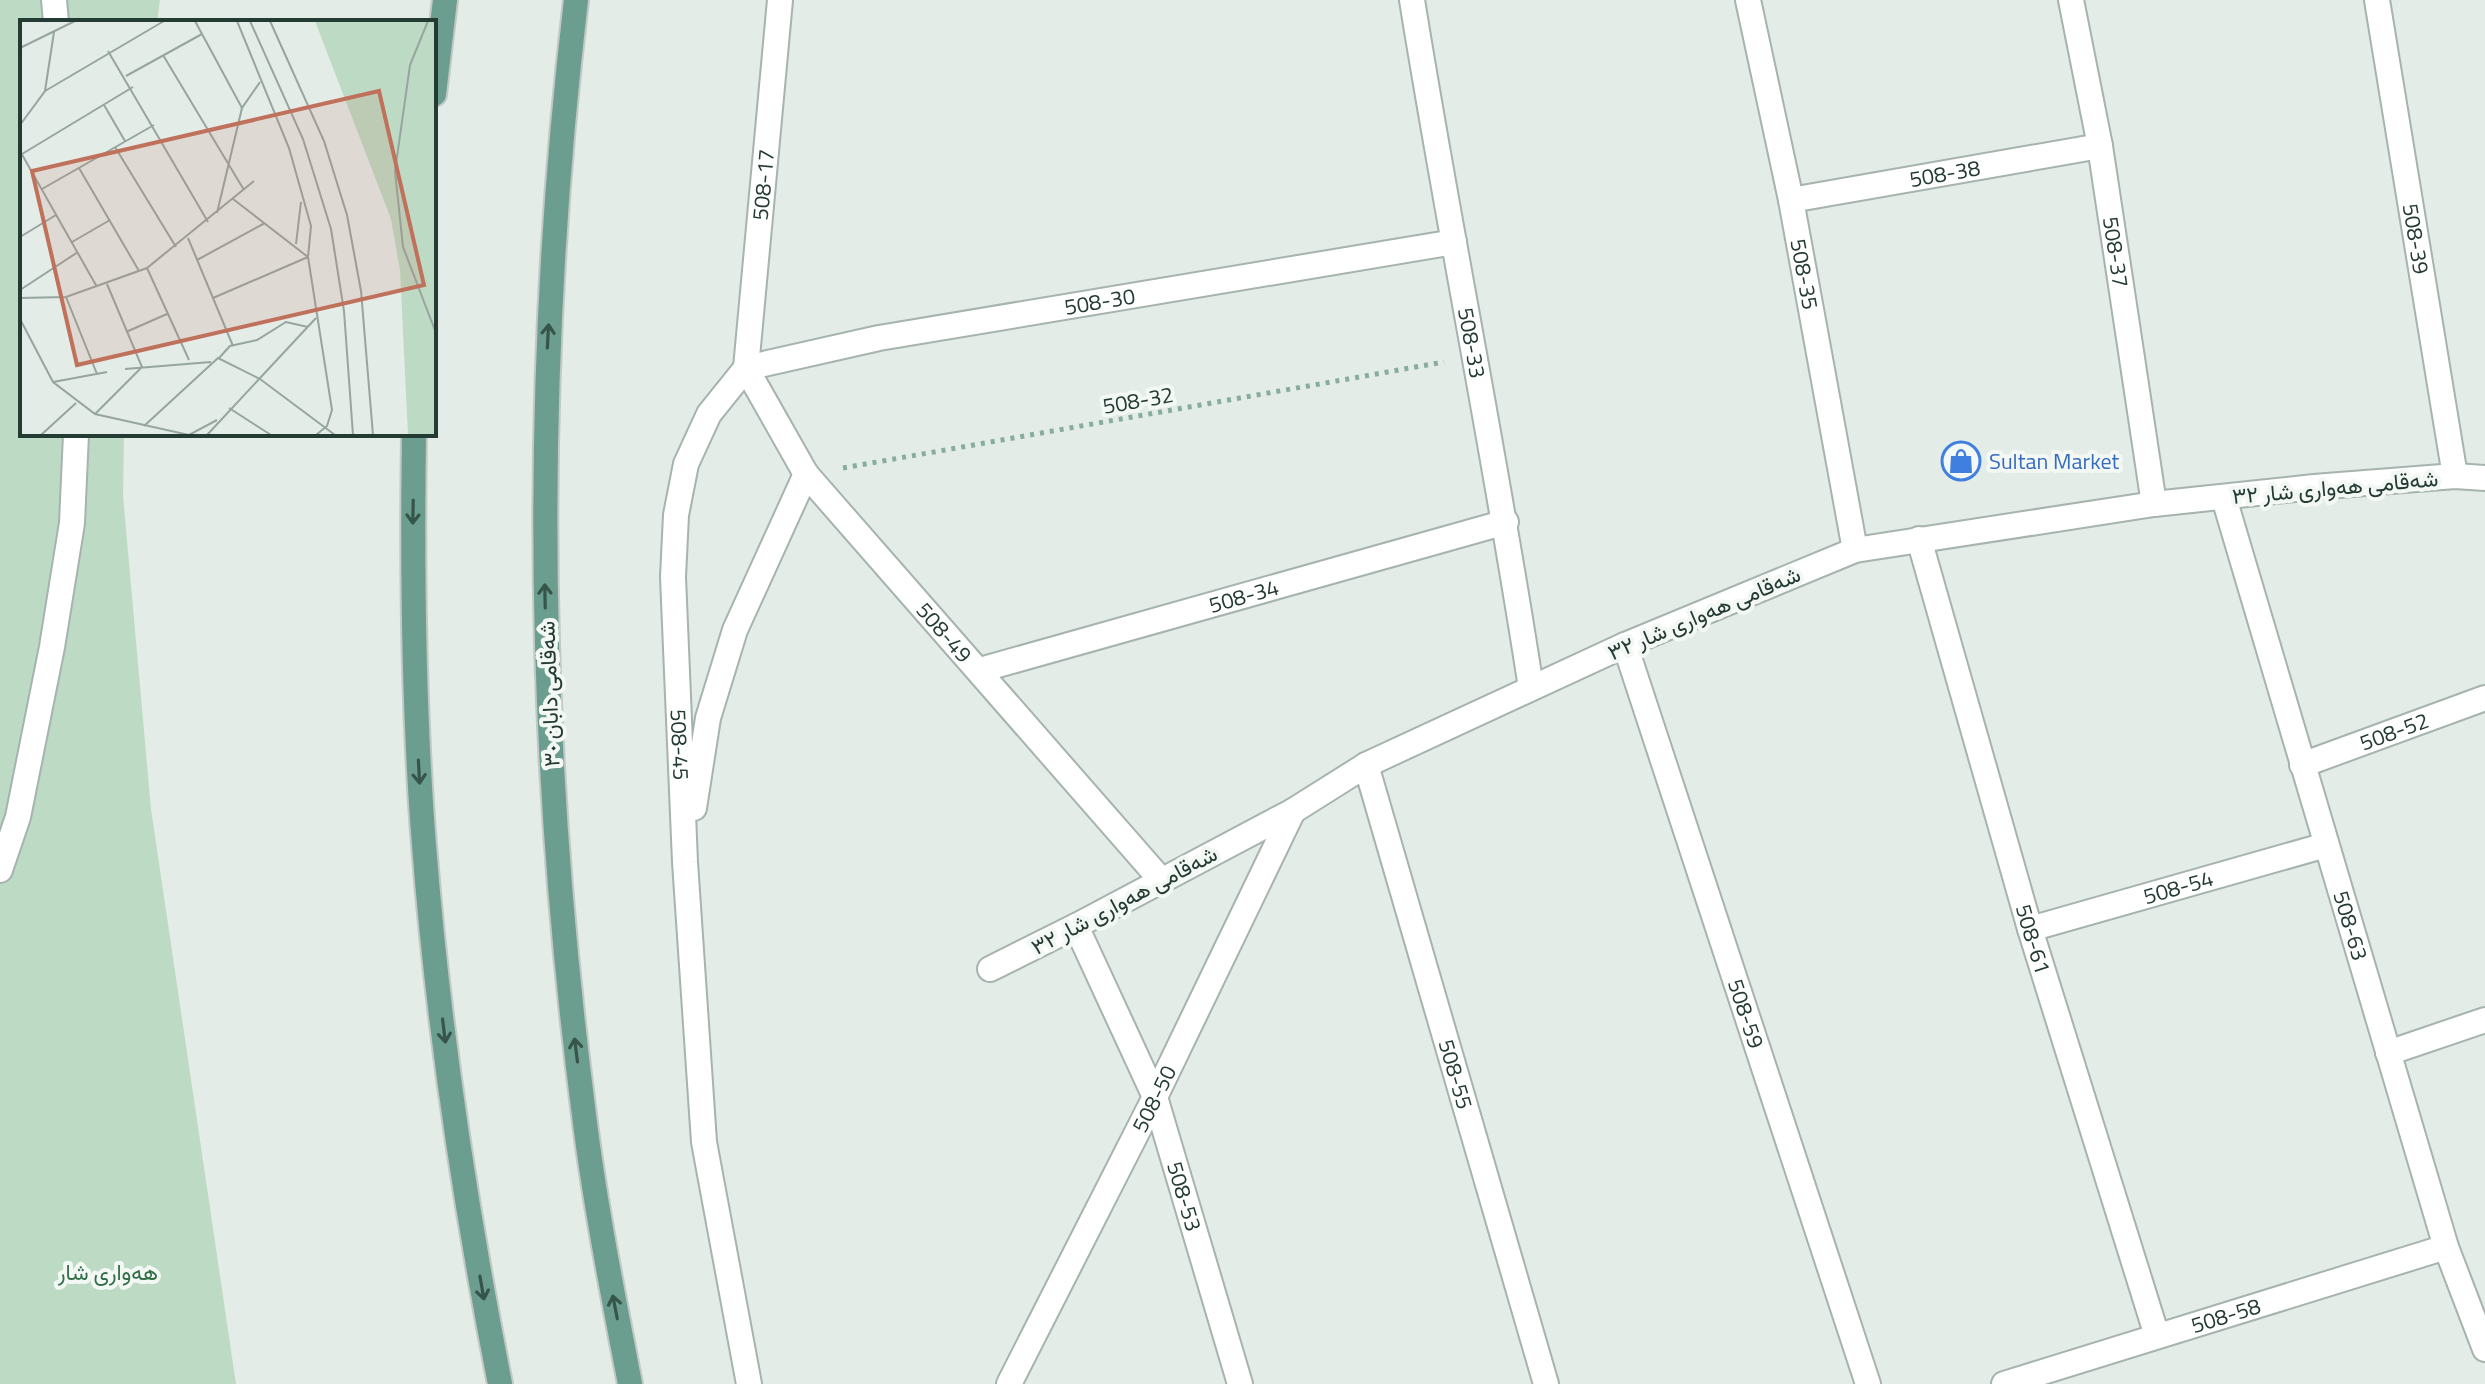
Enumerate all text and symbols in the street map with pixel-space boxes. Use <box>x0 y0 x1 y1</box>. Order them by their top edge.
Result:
inset map <box>20 20 436 436</box>
street label: 508-17 <box>743 148 783 222</box>
street label: 508-38 <box>1907 150 1983 196</box>
street label: 508-39 <box>2394 201 2439 277</box>
street label: 508-37 <box>2094 214 2138 290</box>
street label: 508-35 <box>1781 236 1828 312</box>
street label: 508-30 <box>1062 279 1138 324</box>
street label: 508-33 <box>1449 305 1495 381</box>
one-way arrow <box>540 323 555 350</box>
street label: 508-32 <box>1100 377 1176 423</box>
shop icon: Sultan Market <box>1940 440 1982 482</box>
place label: Sultan Market <box>1989 444 2119 478</box>
street label: شەقامی هەواری شار ٣٢ <box>2231 461 2439 513</box>
one-way arrow <box>405 498 421 525</box>
street label: شەقامی هەواری شار ٣٢ <box>1602 557 1806 669</box>
street label: 508-34 <box>1205 570 1283 622</box>
one-way arrow <box>538 583 553 610</box>
street label: 508-49 <box>908 594 981 670</box>
street label: شەقامی دابان ٣٠ <box>529 620 569 768</box>
street label: 508-52 <box>2355 703 2433 760</box>
street label: 508-45 <box>662 708 699 781</box>
one-way arrow <box>412 758 427 785</box>
street label: شەقامی هەواری شار ٣٢ <box>1025 836 1223 964</box>
street label: 508-54 <box>2139 861 2217 913</box>
street label: 508-63 <box>2324 887 2377 965</box>
street label: 508-61 <box>2007 900 2060 978</box>
street label: 508-59 <box>1719 974 1773 1053</box>
one-way arrow <box>437 1018 452 1043</box>
street label: 508-55 <box>1430 1035 1482 1113</box>
one-way arrow <box>568 1038 583 1064</box>
street label: 508-50 <box>1123 1059 1185 1138</box>
street label: 508-53 <box>1158 1157 1211 1235</box>
park label: هەواری شار <box>57 1255 158 1289</box>
one-way arrow <box>475 1275 490 1300</box>
street label: 508-58 <box>2187 1289 2265 1342</box>
one-way arrow <box>607 1295 622 1321</box>

